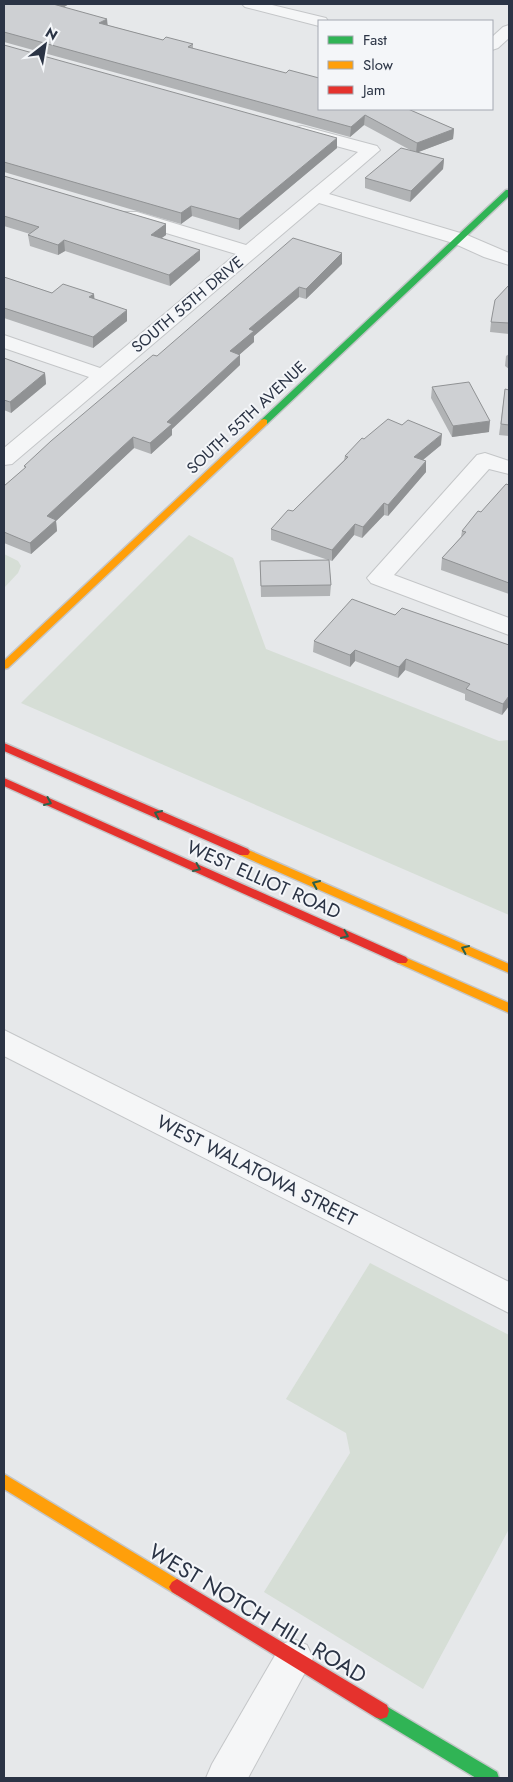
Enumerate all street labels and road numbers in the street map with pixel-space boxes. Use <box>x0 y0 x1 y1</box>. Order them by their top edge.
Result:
street label: SOUTH 55TH DRIVE <box>126 251 248 358</box>
street label: SOUTH 55TH AVENUE <box>181 356 311 479</box>
street label: WEST ELLIOT ROAD <box>183 833 345 926</box>
street label: WEST WALATOWA STREET <box>152 1108 362 1233</box>
street label: WEST NOTCH HILL ROAD <box>143 1535 373 1691</box>

